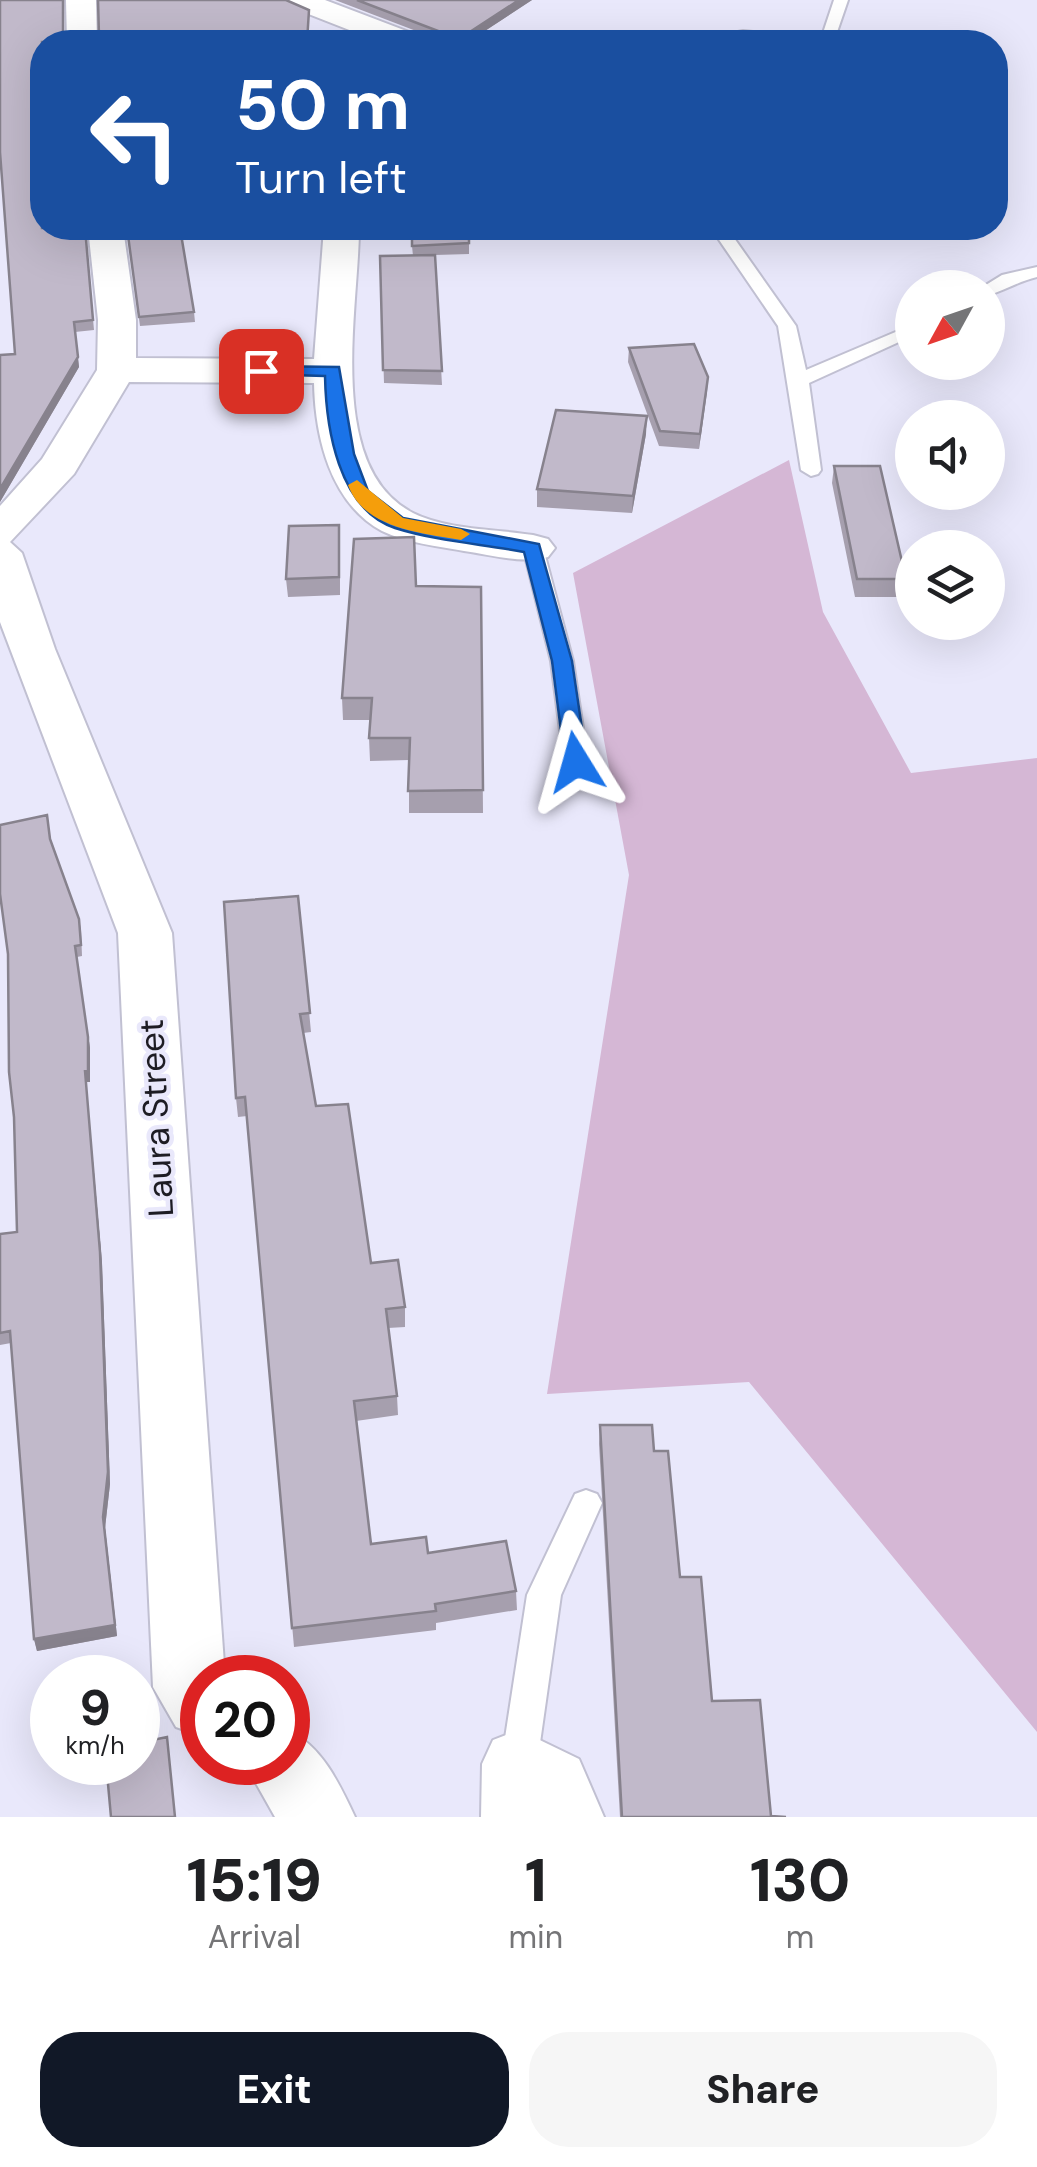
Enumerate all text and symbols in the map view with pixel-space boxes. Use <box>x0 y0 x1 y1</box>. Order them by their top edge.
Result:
text: 50 m <box>235 60 410 151</box>
icon: left <box>70 70 200 200</box>
text: Turn left <box>235 148 407 207</box>
north arrow <box>895 270 1005 380</box>
map controls <box>895 270 1005 640</box>
pin <box>219 329 304 414</box>
icon: arrive <box>234 344 289 399</box>
button: sound <box>895 400 1005 510</box>
button: layers <box>895 530 1005 640</box>
position arrow <box>524 710 628 814</box>
street label: Laura Street <box>128 1018 184 1218</box>
speed limit sign: 20 <box>180 1655 310 1785</box>
text: 9 <box>79 1675 111 1741</box>
text: km/h <box>65 1729 125 1762</box>
text: 15:19 <box>187 1841 322 1920</box>
text: 1 <box>525 1841 547 1920</box>
text: 130 <box>750 1841 850 1920</box>
text: Arrival <box>208 1916 301 1958</box>
text: min <box>509 1916 563 1958</box>
text: m <box>786 1916 814 1958</box>
button: Exit <box>40 2032 509 2147</box>
button: Share <box>529 2032 997 2147</box>

